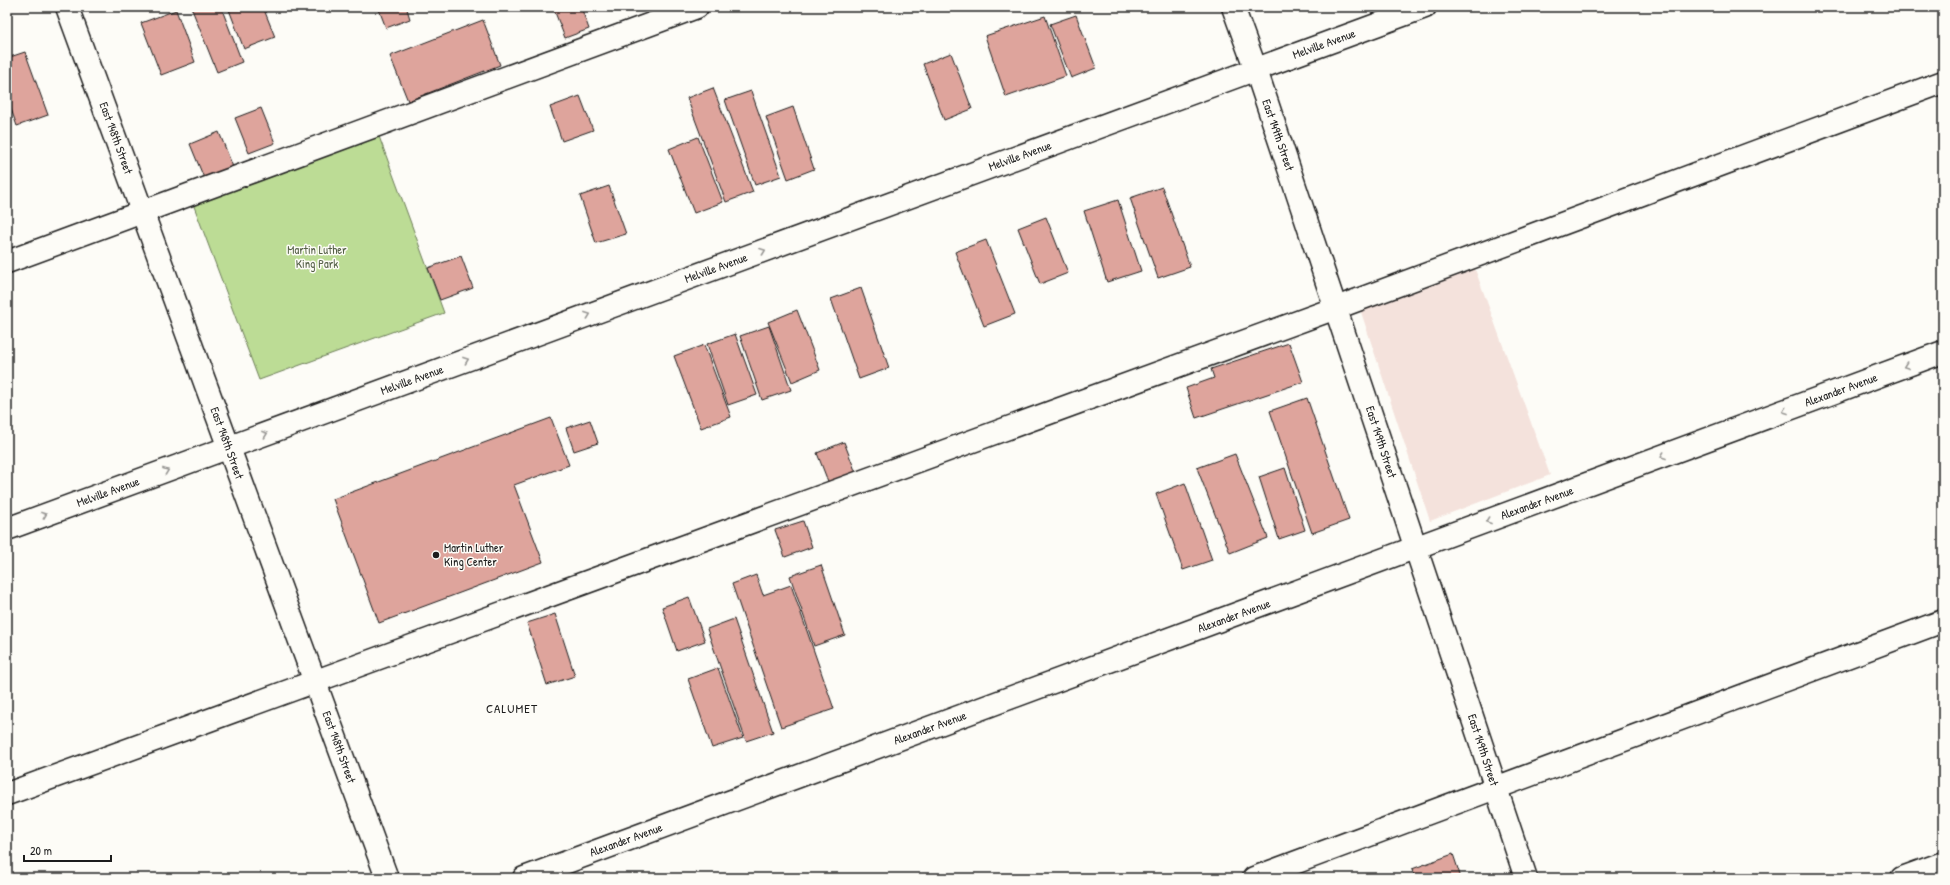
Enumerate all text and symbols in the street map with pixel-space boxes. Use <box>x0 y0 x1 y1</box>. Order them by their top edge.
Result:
street label: Melville Avenue <box>1290 24 1358 63</box>
street label: East 149th Street <box>1258 97 1299 174</box>
street label: East 148th Street <box>96 99 138 177</box>
street label: Melville Avenue <box>986 136 1054 175</box>
park label: Martin Luther King Park <box>287 241 347 272</box>
one-way arrow <box>759 247 766 256</box>
street label: Melville Avenue <box>682 248 750 287</box>
one-way arrow <box>585 312 592 320</box>
one-way arrow <box>463 356 470 365</box>
street label: Melville Avenue <box>378 360 446 399</box>
one-way arrow <box>1903 361 1910 369</box>
street label: Alexander Avenue <box>1802 368 1880 411</box>
street label: East 148th Street <box>207 404 249 482</box>
street label: East 149th Street <box>1362 404 1401 481</box>
one-way arrow <box>1781 406 1788 414</box>
one-way arrow <box>262 430 269 438</box>
one-way arrow <box>1659 452 1666 460</box>
one-way arrow <box>162 467 169 475</box>
street label: Melville Avenue <box>74 472 142 511</box>
street label: Alexander Avenue <box>1498 481 1576 524</box>
one-way arrow <box>40 512 47 520</box>
one-way arrow <box>1485 517 1492 525</box>
place label: Martin Luther King Center <box>444 539 504 570</box>
marker: Martin Luther King Center <box>431 550 441 560</box>
street label: Alexander Avenue <box>1195 594 1273 637</box>
district label: CALUMET <box>486 699 538 717</box>
street label: Alexander Avenue <box>891 706 969 749</box>
street label: East 148th Street <box>319 708 361 786</box>
street label: East 149th Street <box>1464 712 1503 789</box>
street label: Alexander Avenue <box>587 818 665 861</box>
scale bar <box>24 837 111 863</box>
text: 20 m <box>30 842 52 859</box>

